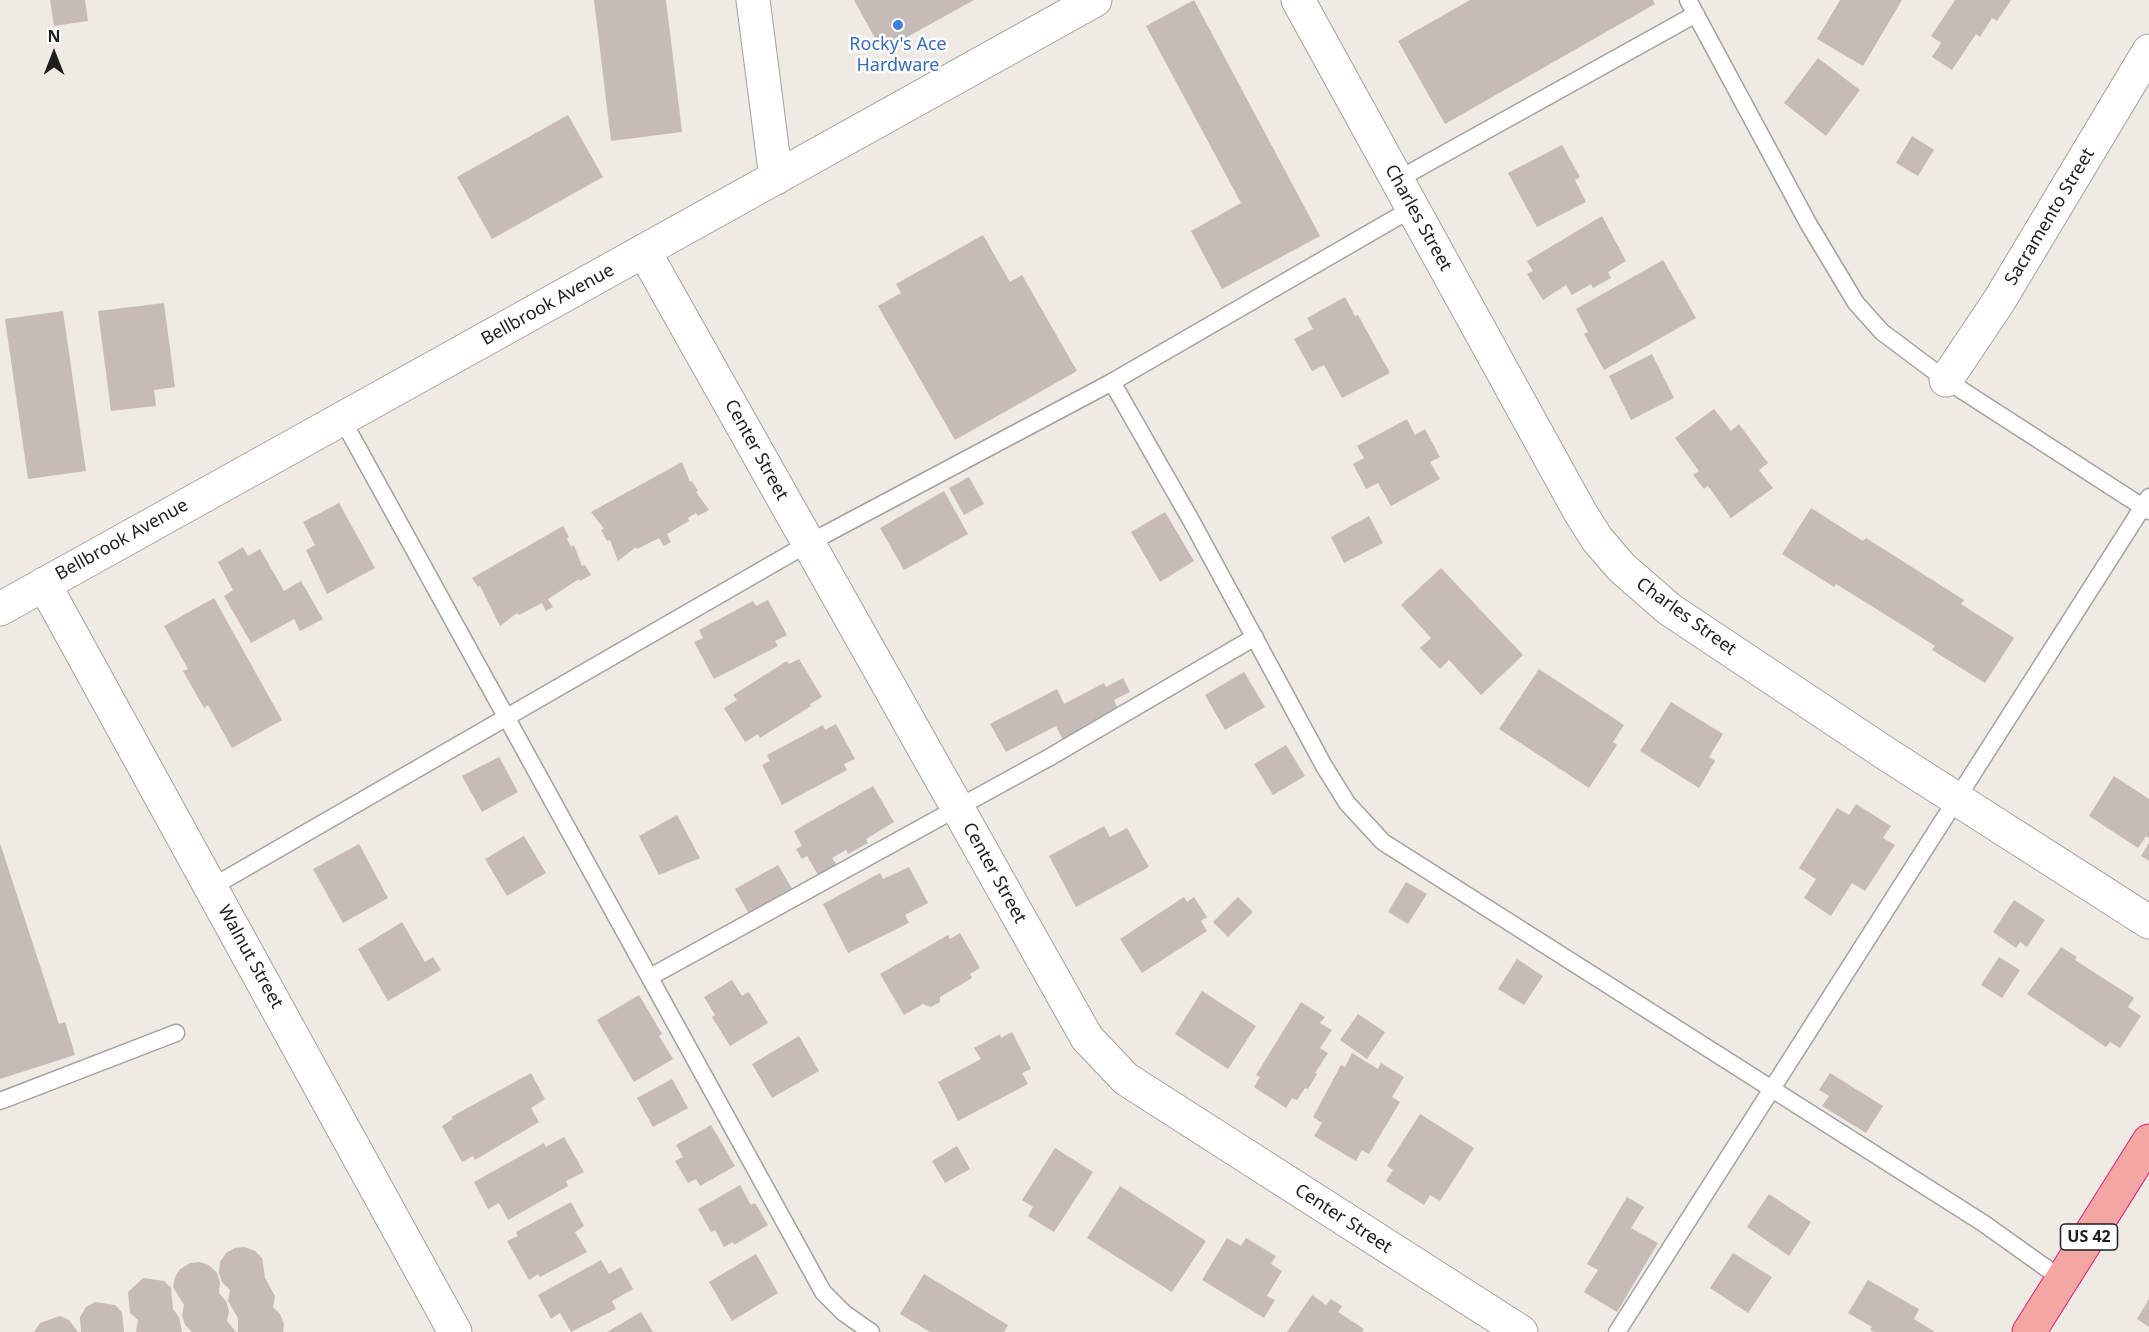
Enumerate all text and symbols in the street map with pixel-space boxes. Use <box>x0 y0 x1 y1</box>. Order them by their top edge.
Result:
marker: Rocky's Ace Hardware <box>891 18 905 32</box>
north arrow <box>24 24 84 84</box>
text: N <box>47 25 61 47</box>
place label: Rocky's Ace Hardware <box>849 34 947 76</box>
street label: Sacramento Street <box>2001 144 2099 290</box>
street label: Charles Street <box>1380 161 1456 275</box>
street label: Bellbrook Avenue <box>478 260 618 350</box>
street label: Center Street <box>719 396 793 504</box>
street label: Bellbrook Avenue <box>52 495 192 585</box>
street label: Charles Street <box>1632 573 1740 661</box>
street label: Center Street <box>957 819 1031 927</box>
street label: Walnut Street <box>213 902 287 1012</box>
street label: Center Street <box>1290 1180 1396 1258</box>
road number: US 42 <box>2060 1224 2118 1250</box>

